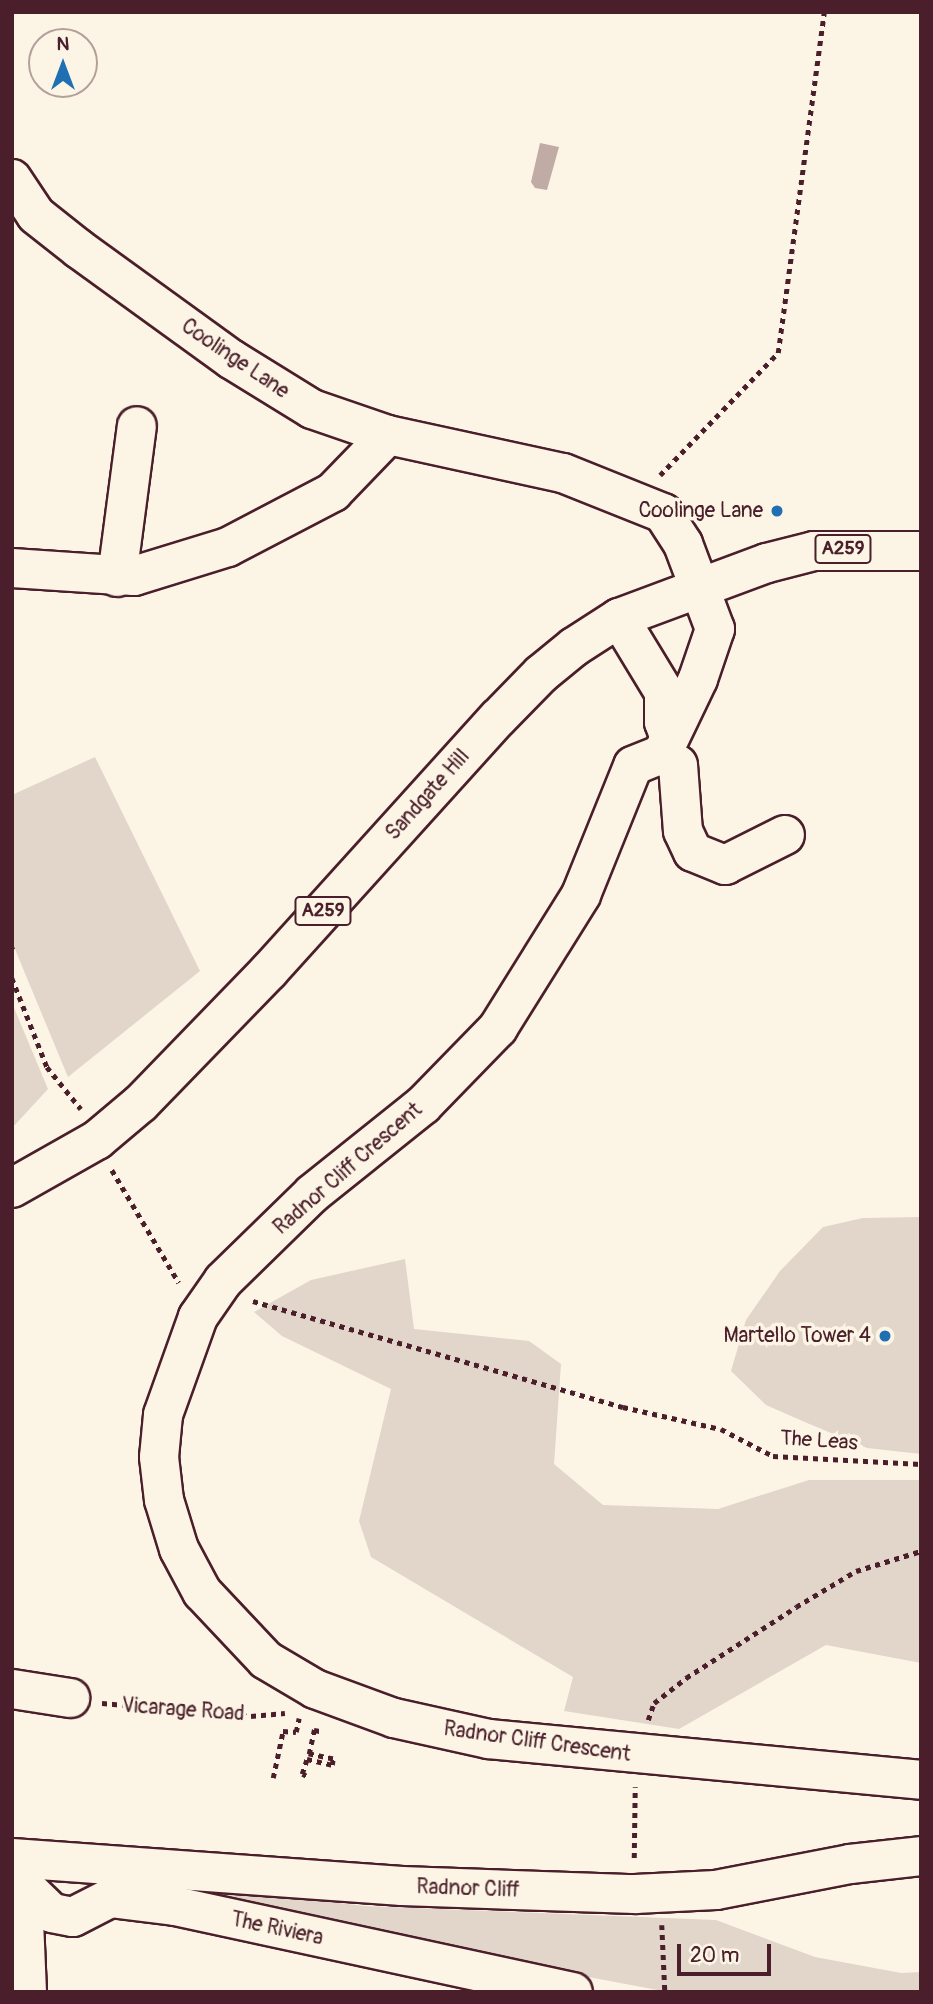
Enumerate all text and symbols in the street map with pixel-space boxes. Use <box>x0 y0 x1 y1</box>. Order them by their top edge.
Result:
north arrow <box>28 28 98 98</box>
text: N <box>57 32 69 56</box>
street label: Coolinge Lane <box>176 314 294 404</box>
place label: Coolinge Lane <box>638 498 763 524</box>
marker: Coolinge Lane <box>769 503 785 519</box>
road number: A259 <box>813 534 873 564</box>
street label: Sandgate Hill <box>381 744 475 846</box>
road number: A259 <box>293 896 353 926</box>
street label: Radnor Cliff Crescent <box>269 1098 427 1240</box>
place label: Martello Tower 4 <box>723 1323 871 1349</box>
marker: Martello Tower 4 <box>877 1328 893 1344</box>
street label: The Leas <box>779 1426 859 1456</box>
street label: Vicarage Road <box>121 1693 245 1727</box>
street label: Radnor Cliff Crescent <box>442 1716 632 1768</box>
street label: Radnor Cliff <box>416 1875 520 1903</box>
street label: The Riviera <box>229 1907 325 1951</box>
scale bar <box>681 1930 776 1974</box>
text: 20 m <box>690 1942 739 1969</box>

